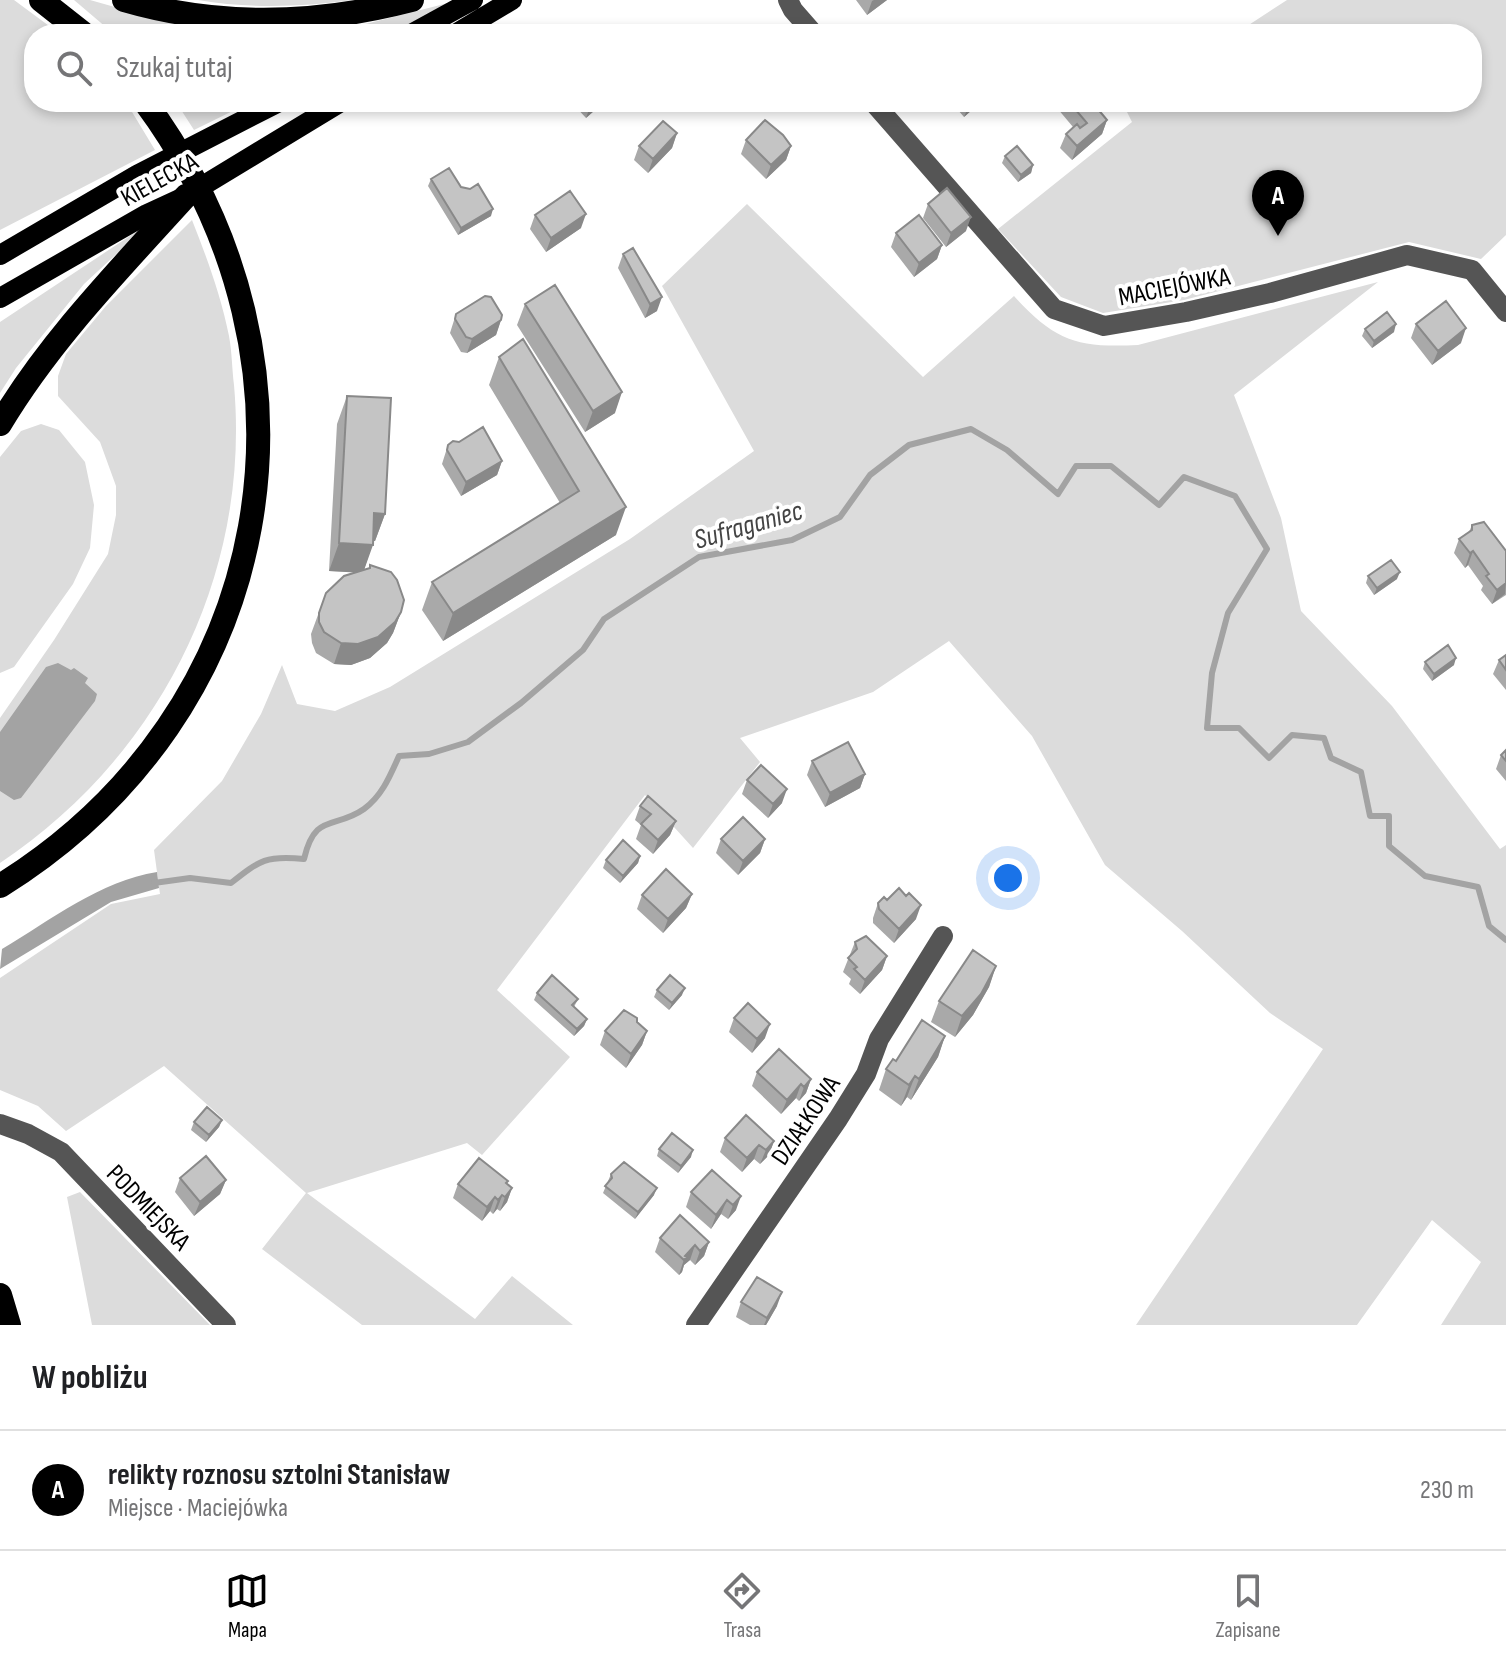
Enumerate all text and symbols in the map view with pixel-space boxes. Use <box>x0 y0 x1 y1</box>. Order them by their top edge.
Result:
search box <box>24 24 1482 112</box>
icon: search <box>52 46 96 90</box>
text: Szukaj tutaj <box>116 50 233 86</box>
street label: KIELECKA <box>116 146 204 214</box>
pin: A <box>1252 170 1304 236</box>
street label: MACIEJÓWKA <box>1116 261 1233 313</box>
water label: Sufraganiec <box>690 494 806 557</box>
your location <box>988 858 1028 898</box>
street label: DZIAŁKOWA <box>765 1070 848 1171</box>
street label: PODMIEJSKA <box>99 1159 197 1258</box>
text: W pobliżu <box>32 1357 148 1398</box>
text: relikty roznosu sztolni Stanisław <box>108 1457 450 1493</box>
text: A <box>52 1475 64 1506</box>
text: 230 m <box>1420 1475 1474 1506</box>
text: Miejsce · Maciejówka <box>108 1493 288 1524</box>
tab: Mapa <box>225 1569 269 1644</box>
tab: Trasa <box>720 1569 764 1644</box>
tab: Zapisane <box>1215 1569 1281 1644</box>

